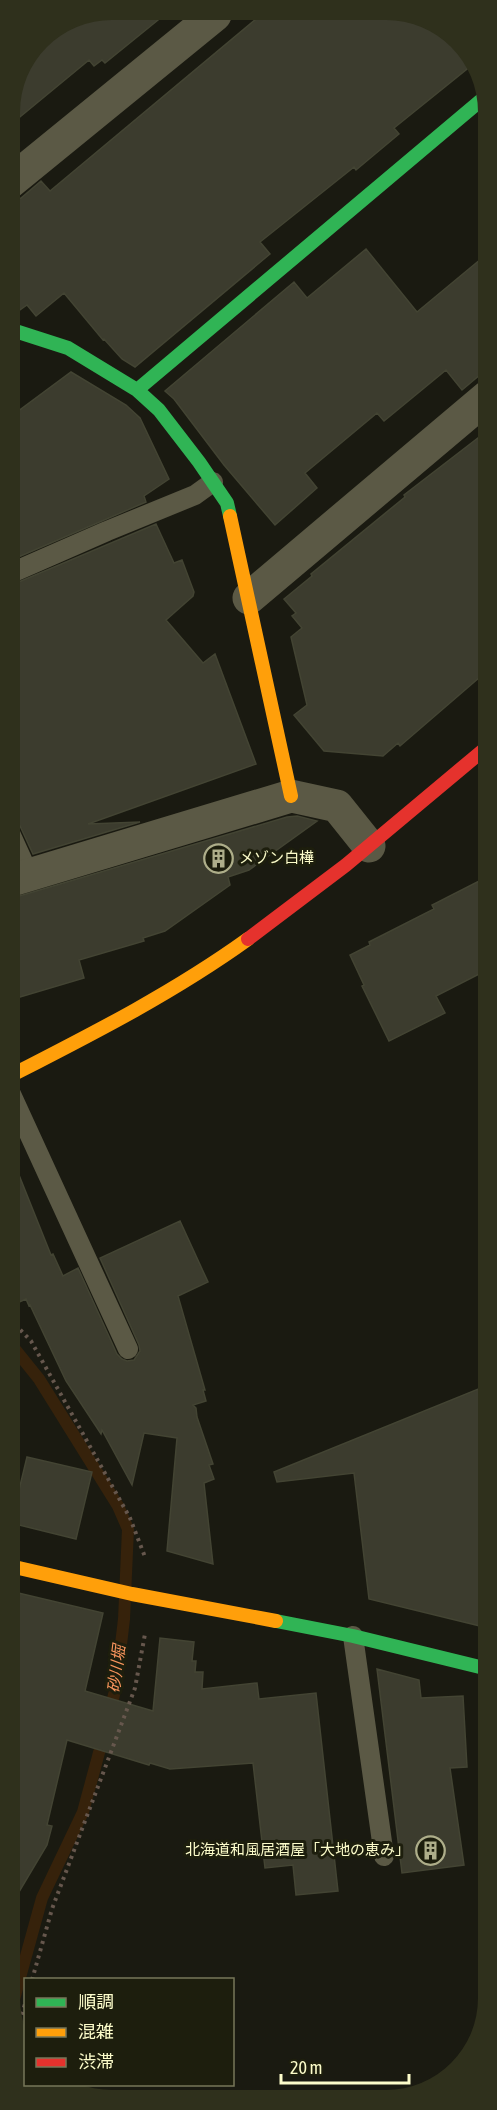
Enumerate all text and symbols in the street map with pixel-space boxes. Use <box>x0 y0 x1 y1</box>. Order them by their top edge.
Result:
building icon: メゾン白樺 <box>202 842 234 874</box>
place label: メゾン白樺 <box>239 849 314 866</box>
water label: 砂川堀 <box>104 1641 128 1694</box>
building icon: 北海道和風居酒屋「大地の恵み」 <box>415 1834 447 1866</box>
place label: 北海道和風居酒屋「大地の恵み」 <box>185 1841 410 1858</box>
legend <box>24 1978 234 2086</box>
text: 順調 <box>78 1991 114 2012</box>
text: 混雑 <box>78 2021 114 2042</box>
scale bar <box>281 2047 408 2085</box>
text: 渋滞 <box>78 2051 114 2072</box>
text: 20 m <box>290 2057 322 2078</box>

